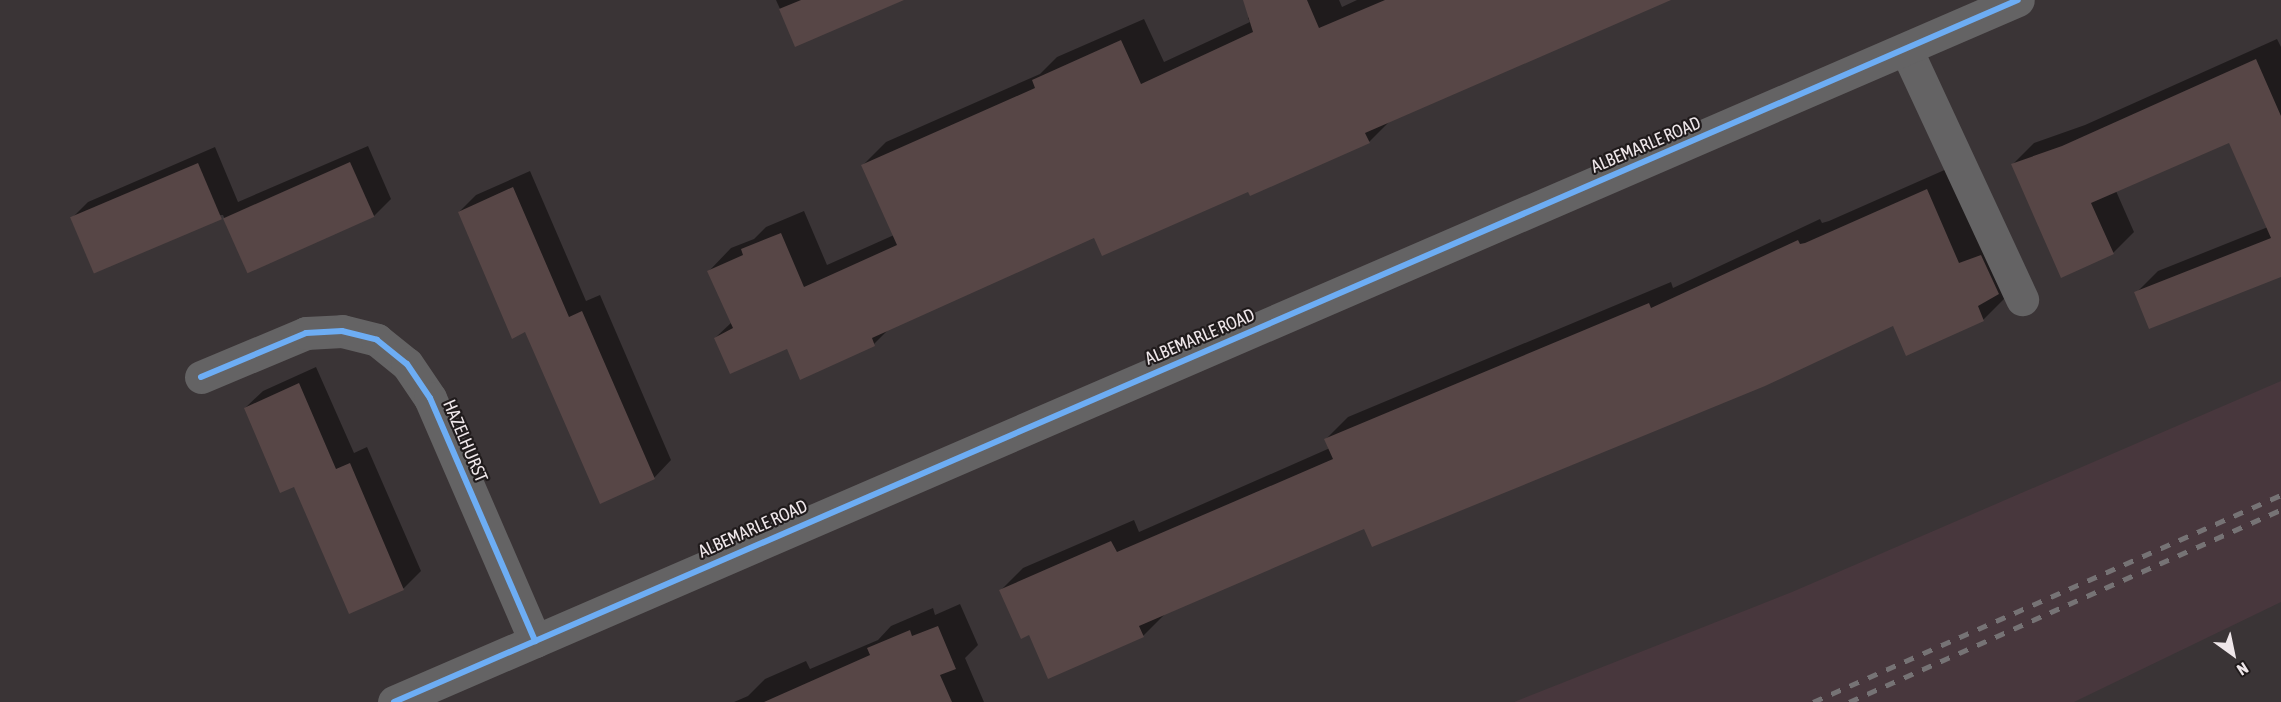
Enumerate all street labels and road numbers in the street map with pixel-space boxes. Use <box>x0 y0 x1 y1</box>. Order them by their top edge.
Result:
street label: ALBEMARLE ROAD <box>1588 112 1704 178</box>
street label: ALBEMARLE ROAD <box>1142 304 1258 370</box>
street label: HAZELHURST <box>438 396 492 486</box>
street label: ALBEMARLE ROAD <box>695 495 811 563</box>

